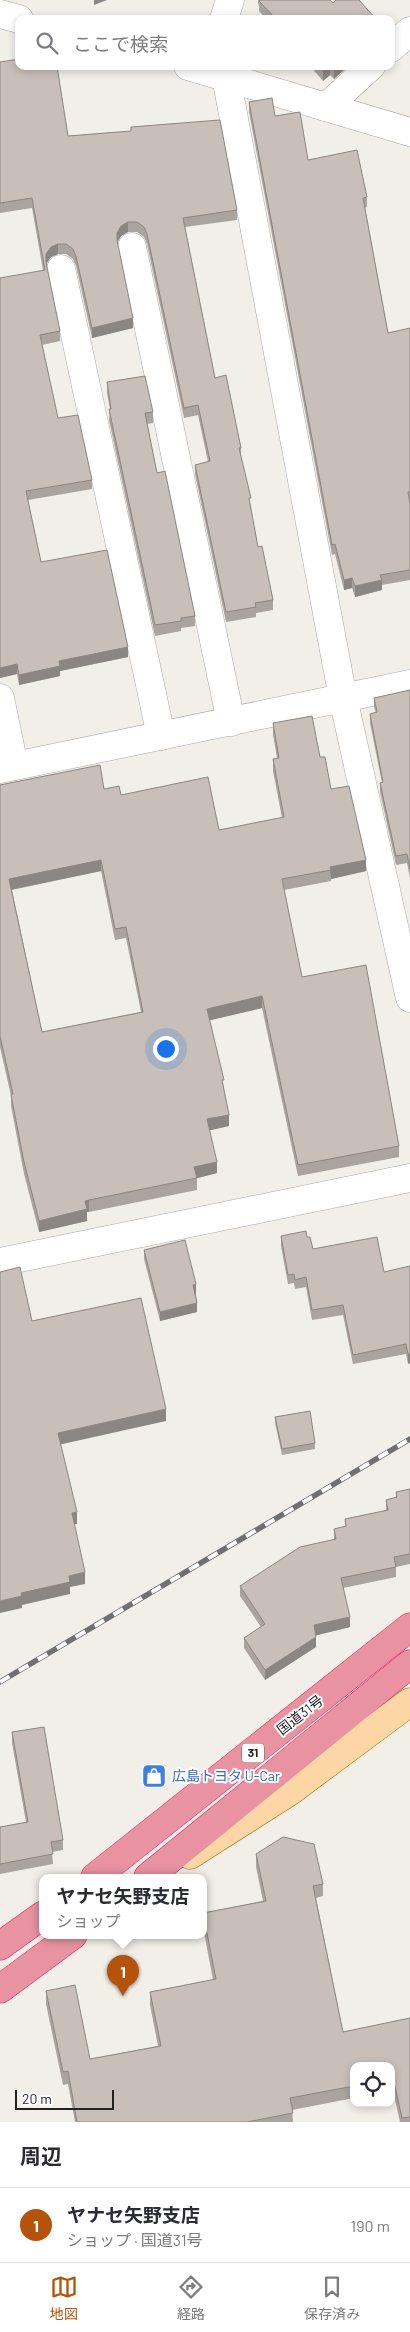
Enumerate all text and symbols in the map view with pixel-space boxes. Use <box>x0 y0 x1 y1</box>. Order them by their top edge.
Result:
search box <box>15 15 395 70</box>
icon: search <box>33 29 61 57</box>
text: ここで検索 <box>73 32 168 55</box>
your location <box>153 1036 179 1062</box>
street label: 国道31号 <box>273 1691 326 1738</box>
road number: 31 <box>242 1744 264 1762</box>
shop icon: 広島トヨタ U-Car <box>141 1763 167 1789</box>
place label: 広島トヨタ U-Car <box>172 1767 280 1784</box>
popup <box>39 1874 207 1939</box>
text: ヤナセ矢野支店 <box>56 1884 190 1907</box>
text: ショップ <box>56 1911 121 1930</box>
pin: 1 <box>107 1955 139 1996</box>
map controls <box>350 2062 395 2107</box>
button: locate <box>350 2062 395 2107</box>
scale bar <box>15 2087 114 2110</box>
text: 20 m <box>22 2090 52 2107</box>
text: 周辺 <box>20 2143 62 2168</box>
text: ヤナセ矢野支店 <box>67 2203 200 2226</box>
text: 1 <box>33 2216 39 2235</box>
text: 190 m <box>351 2216 390 2235</box>
text: ショップ · 国道31号 <box>67 2230 203 2249</box>
tab: 地図 <box>50 2273 78 2323</box>
tab: 経路 <box>177 2273 205 2323</box>
tab: 保存済み <box>304 2273 360 2323</box>

